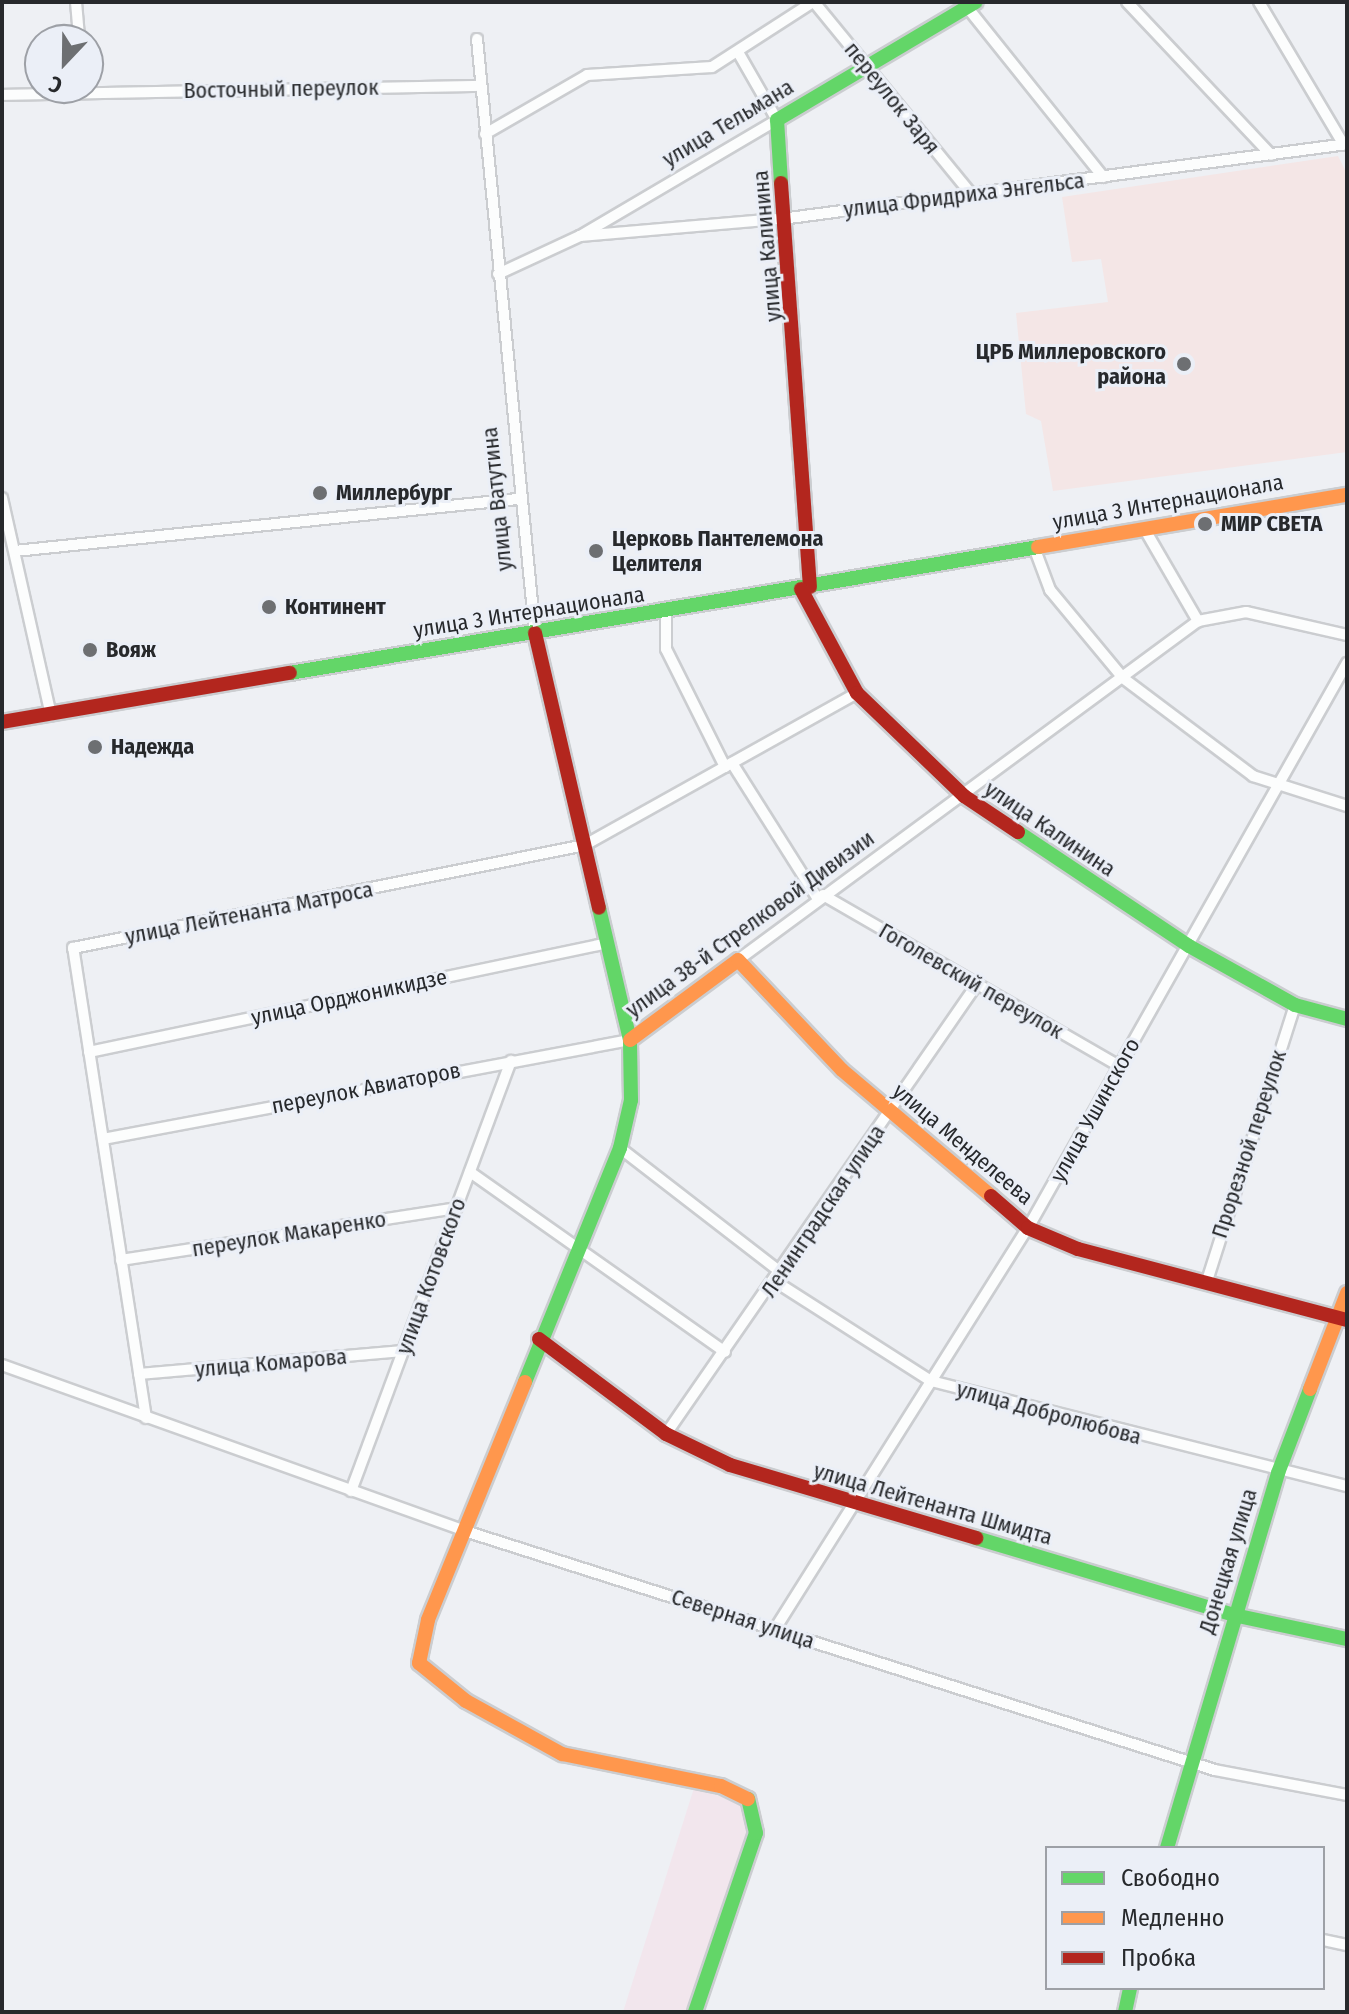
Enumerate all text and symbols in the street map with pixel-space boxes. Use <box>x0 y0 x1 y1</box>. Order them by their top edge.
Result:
north arrow <box>24 24 104 104</box>
street label: переулок Заря <box>839 37 945 159</box>
text: С <box>45 70 66 100</box>
street label: Восточный переулок <box>183 74 379 104</box>
street label: улица Тельмана <box>658 74 798 172</box>
street label: улица Фридриха Энгельса <box>842 167 1086 223</box>
street label: улица Калинина <box>747 169 787 323</box>
place label: ЦРБ Миллеровского района <box>976 338 1166 390</box>
marker: ЦРБ Миллеровского района <box>1173 353 1195 375</box>
street label: улица Ватутина <box>476 426 518 572</box>
street label: улица 3 Интернационала <box>1051 469 1285 535</box>
place label: Миллербург <box>336 480 452 506</box>
marker: Миллербург <box>311 484 329 502</box>
place label: МИР СВЕТА <box>1221 511 1322 537</box>
marker: МИР СВЕТА <box>1196 515 1214 533</box>
place label: Церковь Пантелемона Целителя <box>612 525 823 576</box>
marker: Церковь Пантелемона Целителя <box>587 542 605 560</box>
street label: улица 3 Интернационала <box>412 581 646 643</box>
place label: Континент <box>285 594 386 620</box>
marker: Континент <box>260 598 278 616</box>
place label: Вояж <box>106 637 156 663</box>
marker: Вояж <box>81 641 99 659</box>
place label: Надежда <box>111 734 194 760</box>
marker: Надежда <box>86 738 104 756</box>
street label: улица Калинина <box>980 776 1120 882</box>
street label: улица 38-й Стрелковой Дивизии <box>621 825 879 1023</box>
street label: улица Лейтенанта Матроса <box>123 876 375 950</box>
street label: Гоголевский переулок <box>874 918 1068 1044</box>
street label: улица Орджоникидзе <box>249 963 449 1031</box>
street label: улица Ушинского <box>1045 1034 1145 1186</box>
street label: Прорезной переулок <box>1206 1047 1292 1241</box>
street label: переулок Авиаторов <box>269 1057 463 1119</box>
street label: улица Менделеева <box>888 1078 1038 1210</box>
street label: Ленинградская улица <box>755 1120 891 1302</box>
street label: улица Котовского <box>390 1194 472 1358</box>
street label: переулок Макаренко <box>190 1206 388 1262</box>
street label: улица Комарова <box>194 1343 348 1383</box>
street label: улица Добролюбова <box>954 1376 1144 1450</box>
street label: улица Лейтенанта Шмидта <box>811 1457 1055 1551</box>
street label: Донецкая улица <box>1193 1485 1263 1637</box>
street label: Северная улица <box>668 1583 818 1655</box>
legend <box>1045 1846 1325 1990</box>
text: Свободно <box>1121 1864 1220 1892</box>
text: Медленно <box>1121 1904 1224 1932</box>
text: Пробка <box>1121 1944 1196 1972</box>

